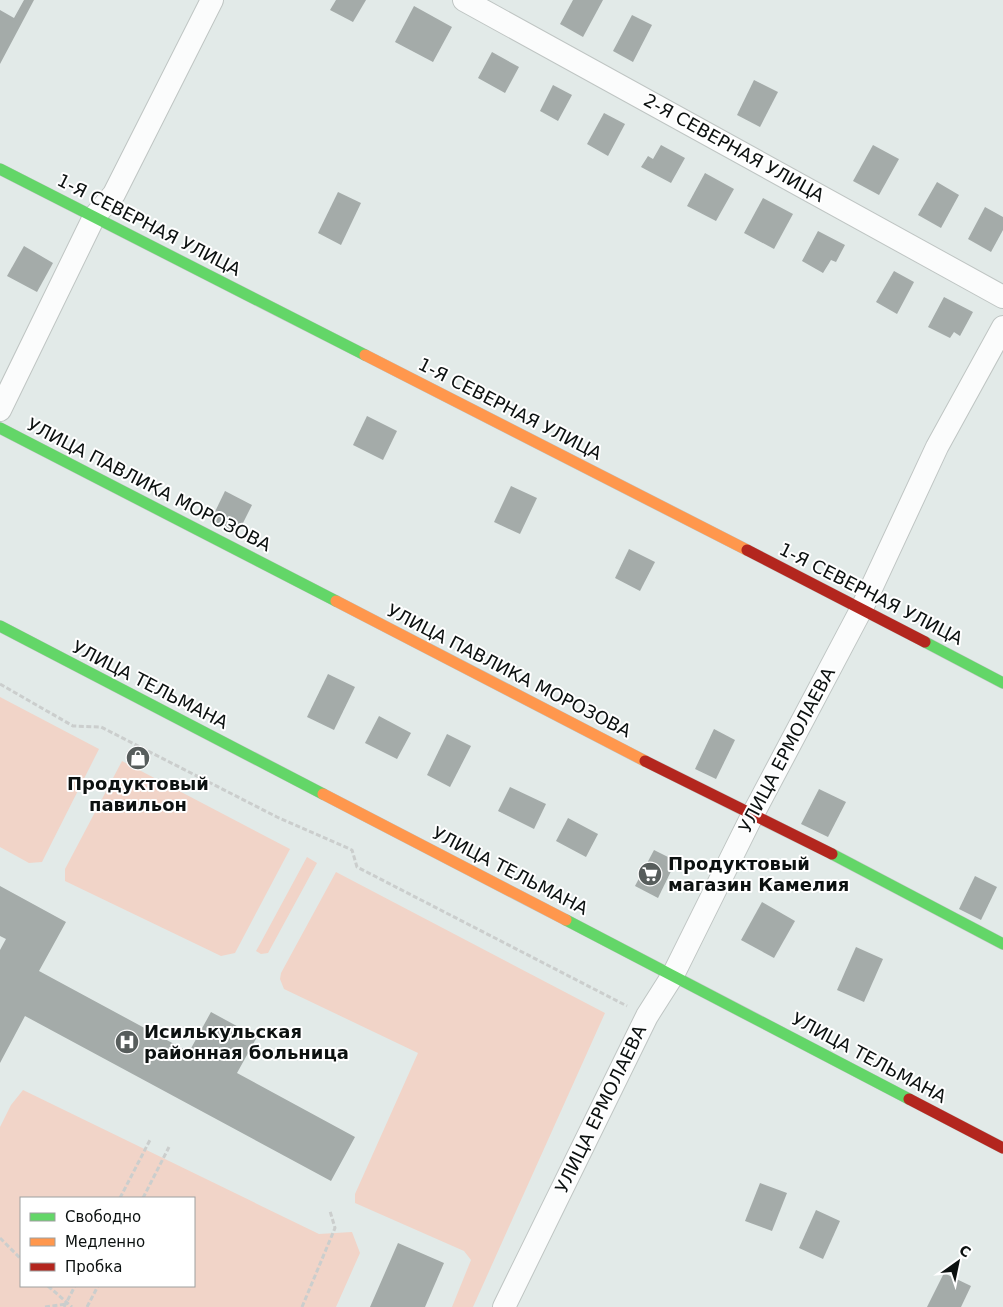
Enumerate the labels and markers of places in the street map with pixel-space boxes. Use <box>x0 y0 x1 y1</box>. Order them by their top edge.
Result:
shop icon: Продуктовый павильон <box>125 745 151 771</box>
place label: Продуктовый павильон <box>67 773 209 815</box>
place label: Продуктовый магазин Камелия <box>668 853 849 895</box>
supermarket icon: Продуктовый магазин Камелия <box>637 861 663 887</box>
place label: Исилькульская районная больница <box>144 1021 349 1063</box>
hospital icon: Исилькульская районная больница <box>114 1029 140 1055</box>

